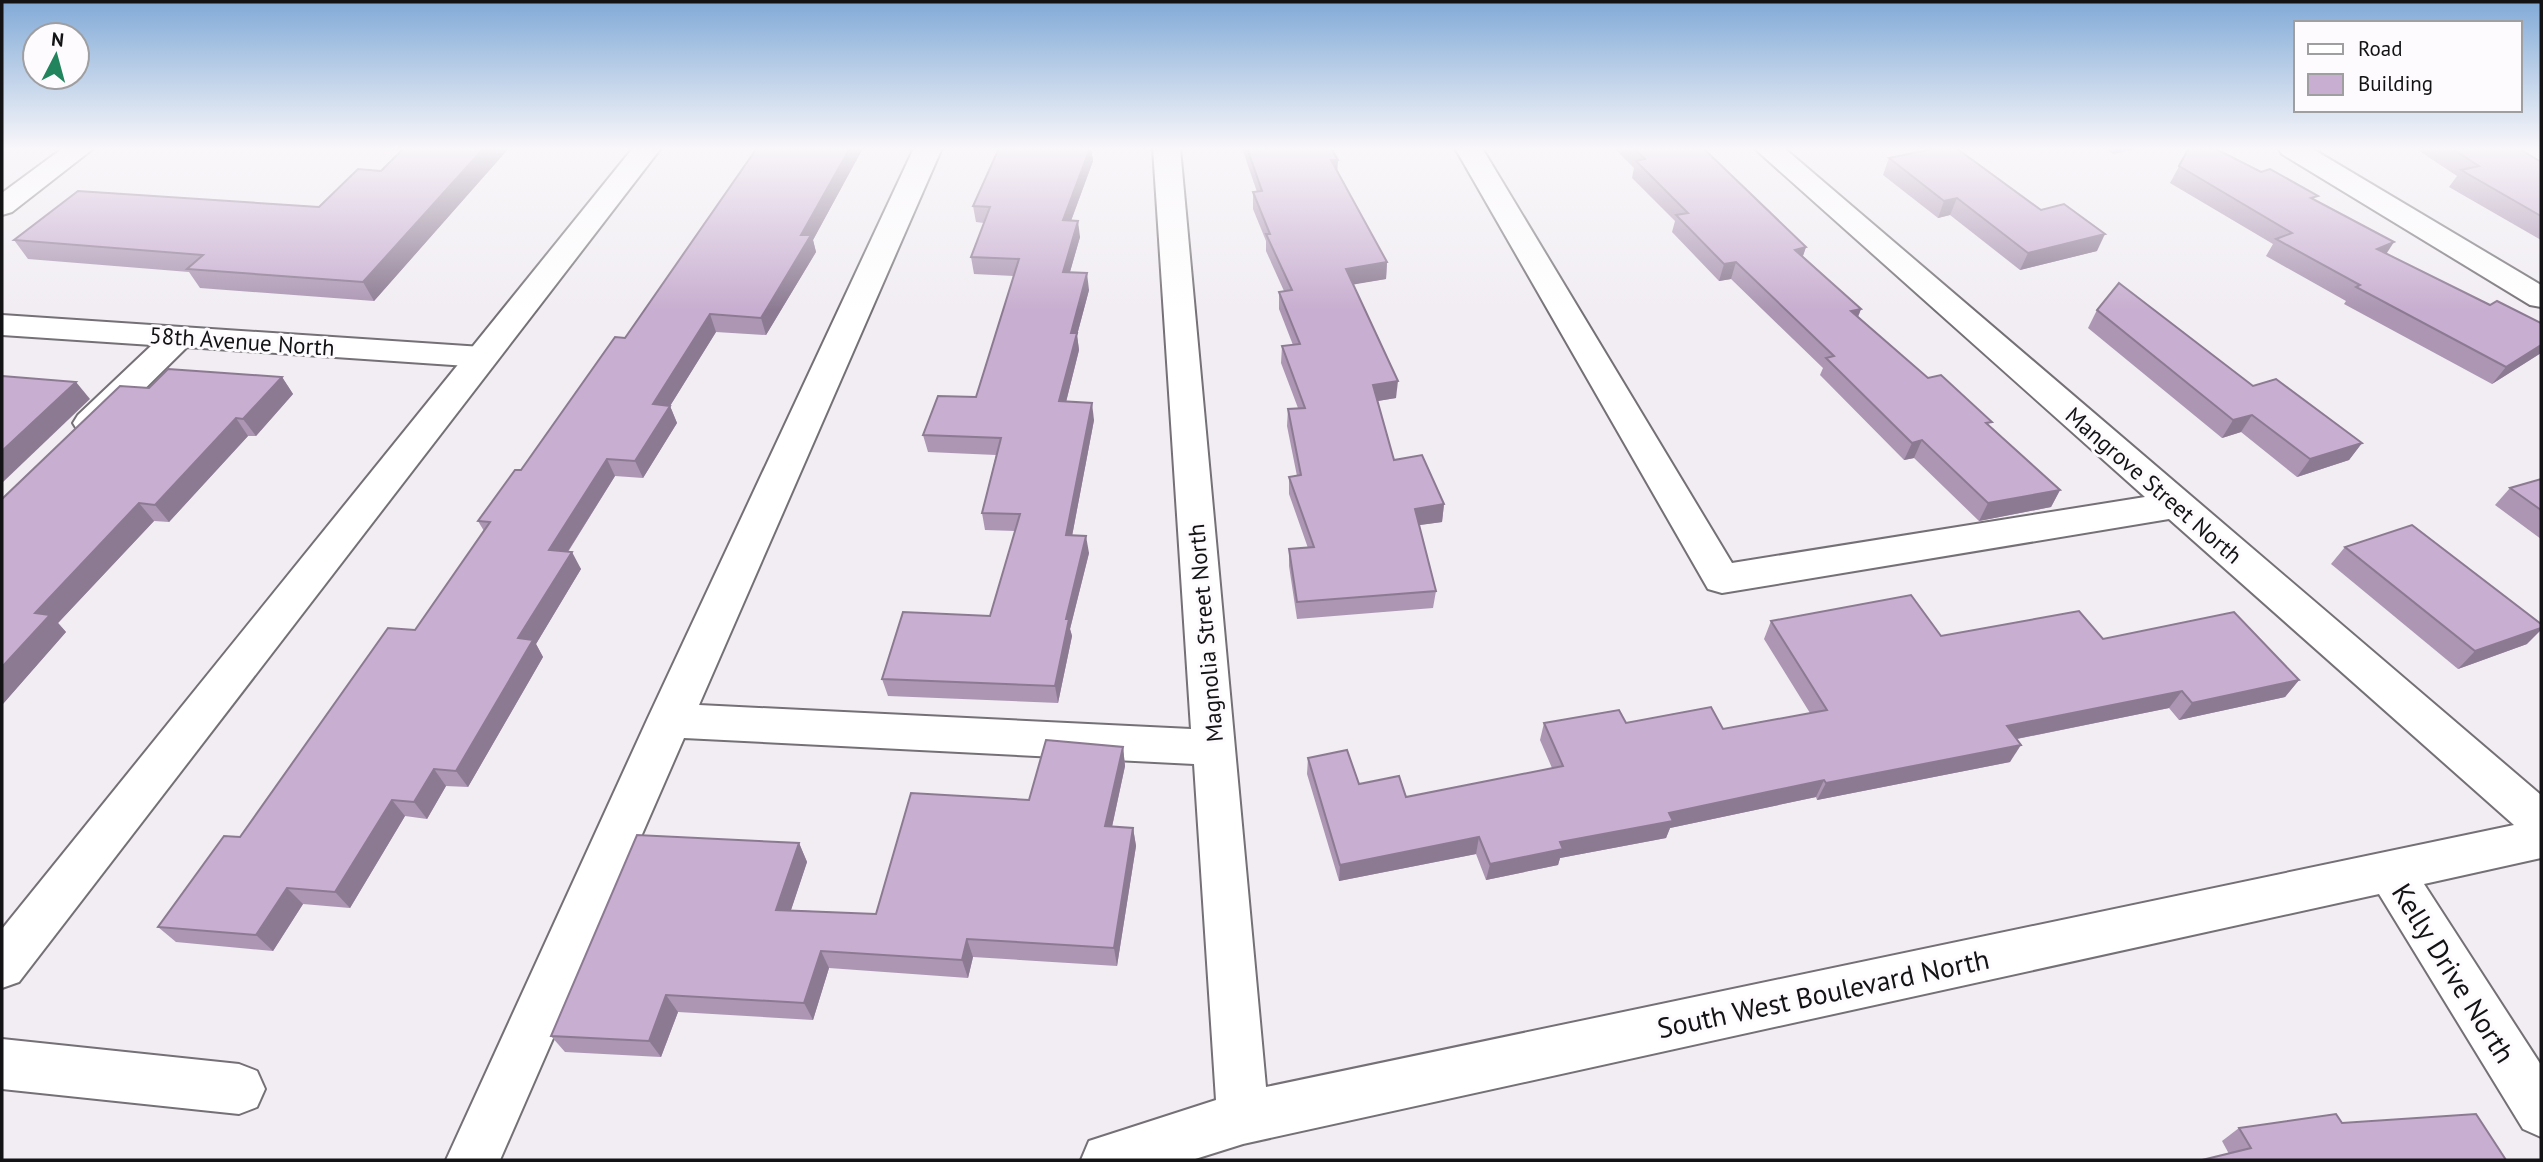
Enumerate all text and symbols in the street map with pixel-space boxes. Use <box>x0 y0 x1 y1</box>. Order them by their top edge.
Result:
north arrow <box>21 21 91 91</box>
legend <box>2294 21 2522 112</box>
text: N <box>50 27 65 52</box>
text: Road <box>2358 35 2402 62</box>
text: Building <box>2358 70 2433 97</box>
street label: 58th Avenue North <box>148 320 336 362</box>
street label: Mangrove Street North <box>2060 400 2248 570</box>
street label: Magnolia Street North <box>1181 523 1229 743</box>
street label: Kelly Drive North <box>2384 876 2524 1070</box>
street label: South West Boulevard North <box>1654 940 1992 1046</box>

